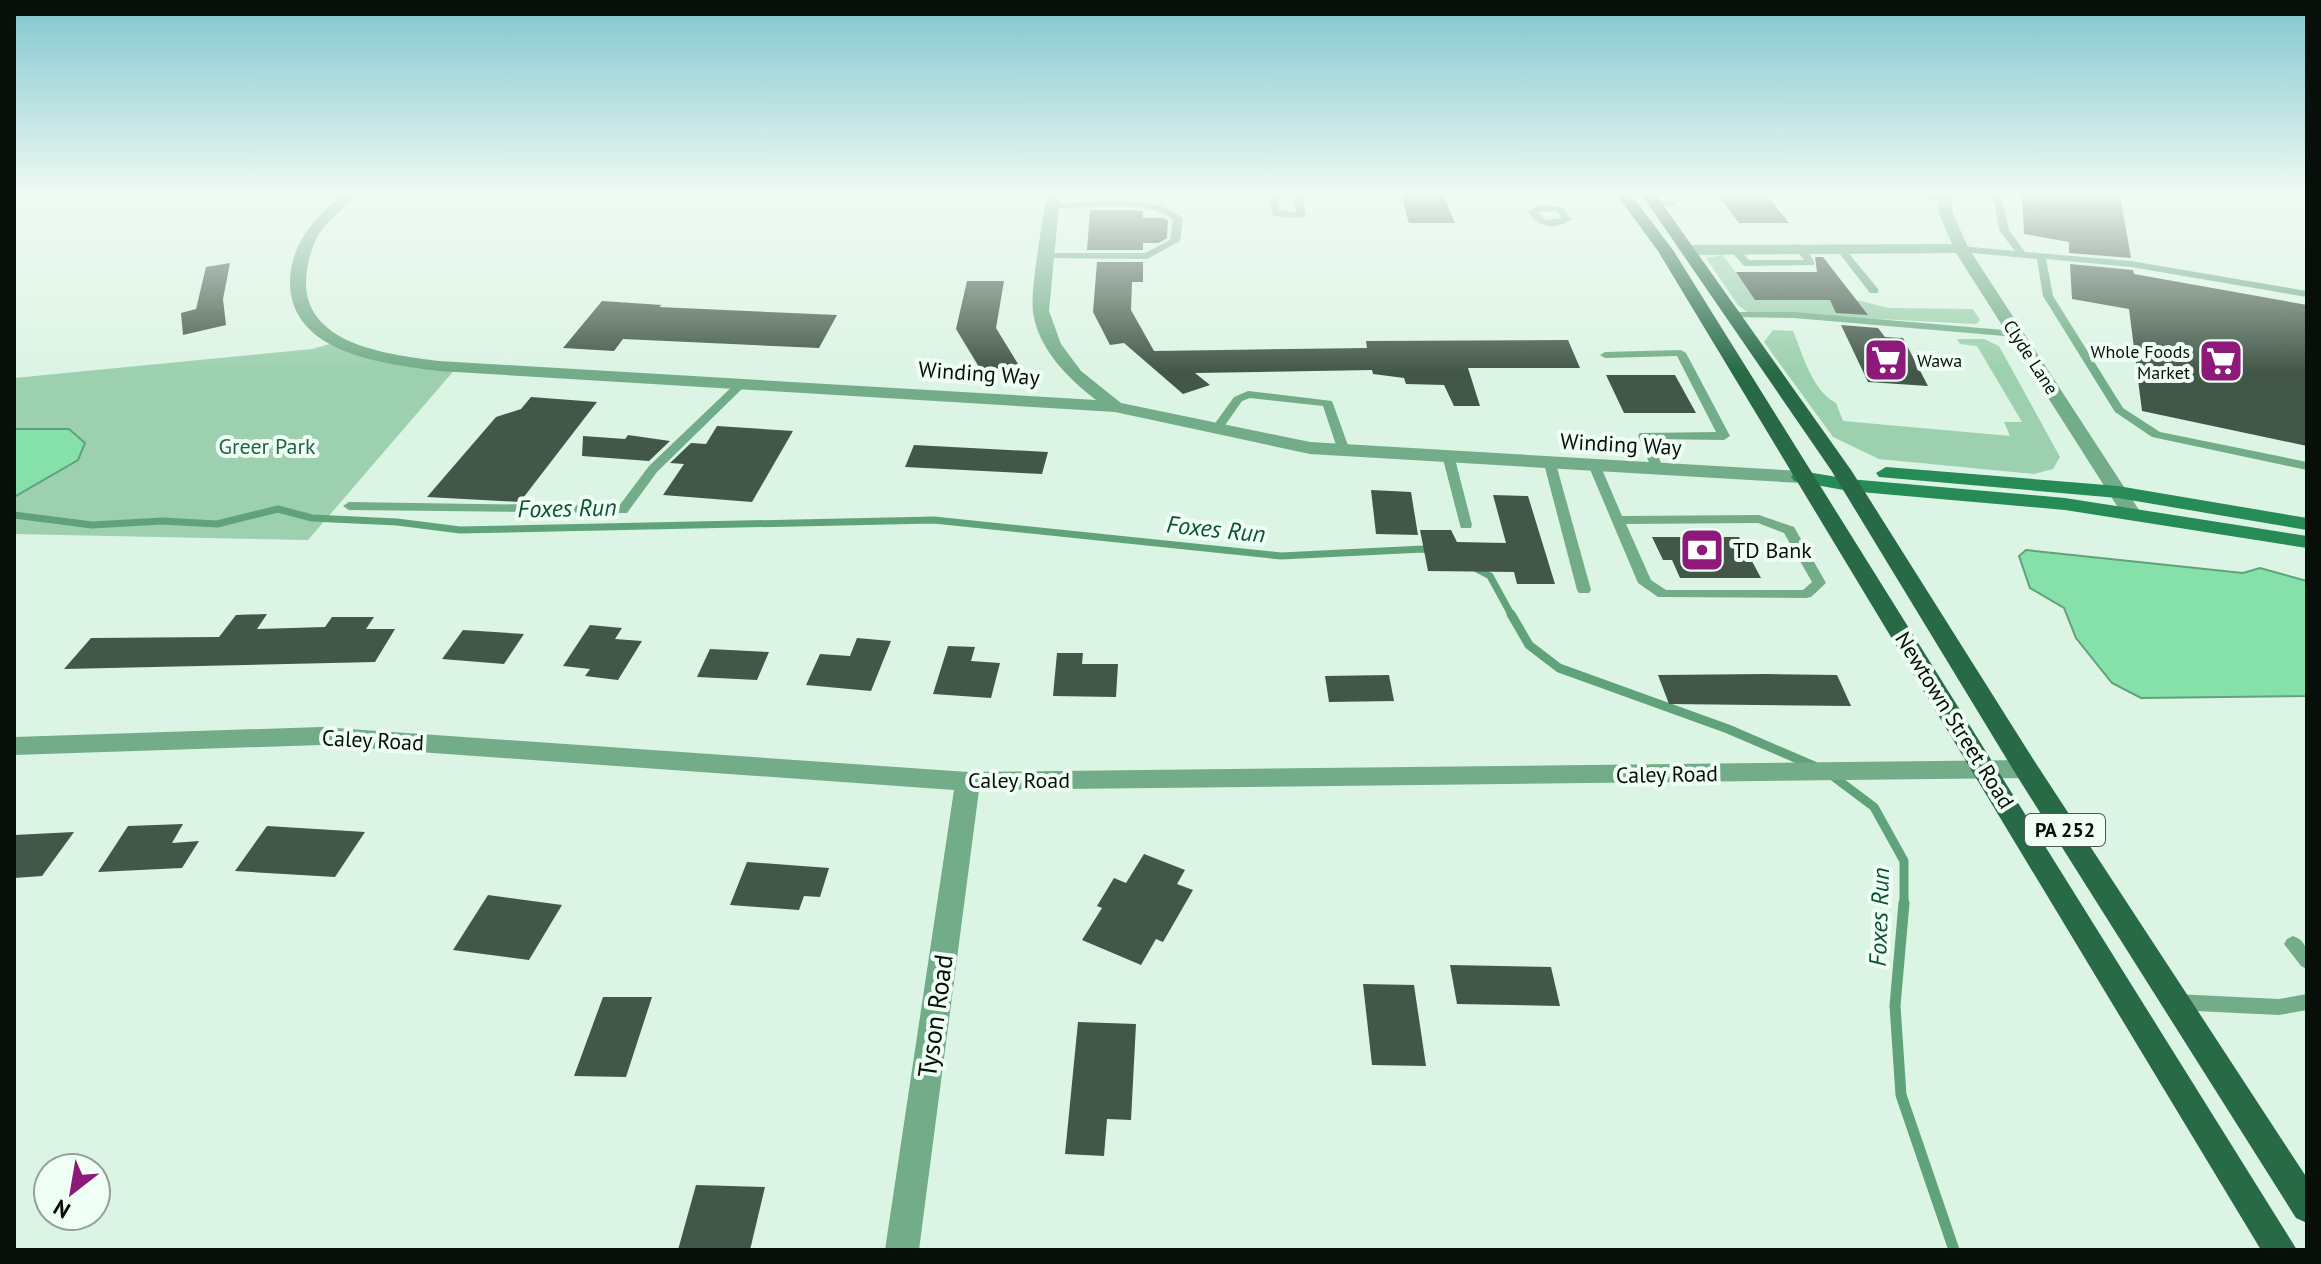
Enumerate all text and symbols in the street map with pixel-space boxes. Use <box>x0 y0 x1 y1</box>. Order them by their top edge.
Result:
street label: Clyde Lane <box>1998 315 2064 399</box>
supermarket icon: Wawa <box>1862 336 1910 384</box>
supermarket icon: Whole Foods Market <box>2197 337 2245 385</box>
place label: Whole Foods Market <box>2091 340 2190 384</box>
place label: Wawa <box>1917 349 1962 372</box>
street label: Winding Way <box>917 355 1041 391</box>
street label: Winding Way <box>1560 427 1683 461</box>
park label: Greer Park <box>219 432 316 460</box>
water label: Foxes Run <box>517 492 617 524</box>
water label: Foxes Run <box>1165 508 1267 550</box>
bank icon: TD Bank <box>1678 526 1726 574</box>
place label: TD Bank <box>1733 536 1812 564</box>
street label: Newtown Street Road <box>1889 626 2021 814</box>
street label: Caley Road <box>321 723 425 757</box>
street label: Caley Road <box>1616 759 1718 789</box>
street label: Caley Road <box>968 766 1070 794</box>
road number: PA 252 <box>2025 814 2105 846</box>
water label: Foxes Run <box>1862 867 1896 967</box>
street label: Tyson Road <box>910 952 960 1080</box>
north arrow <box>32 1152 112 1232</box>
text: N <box>48 1193 75 1225</box>

